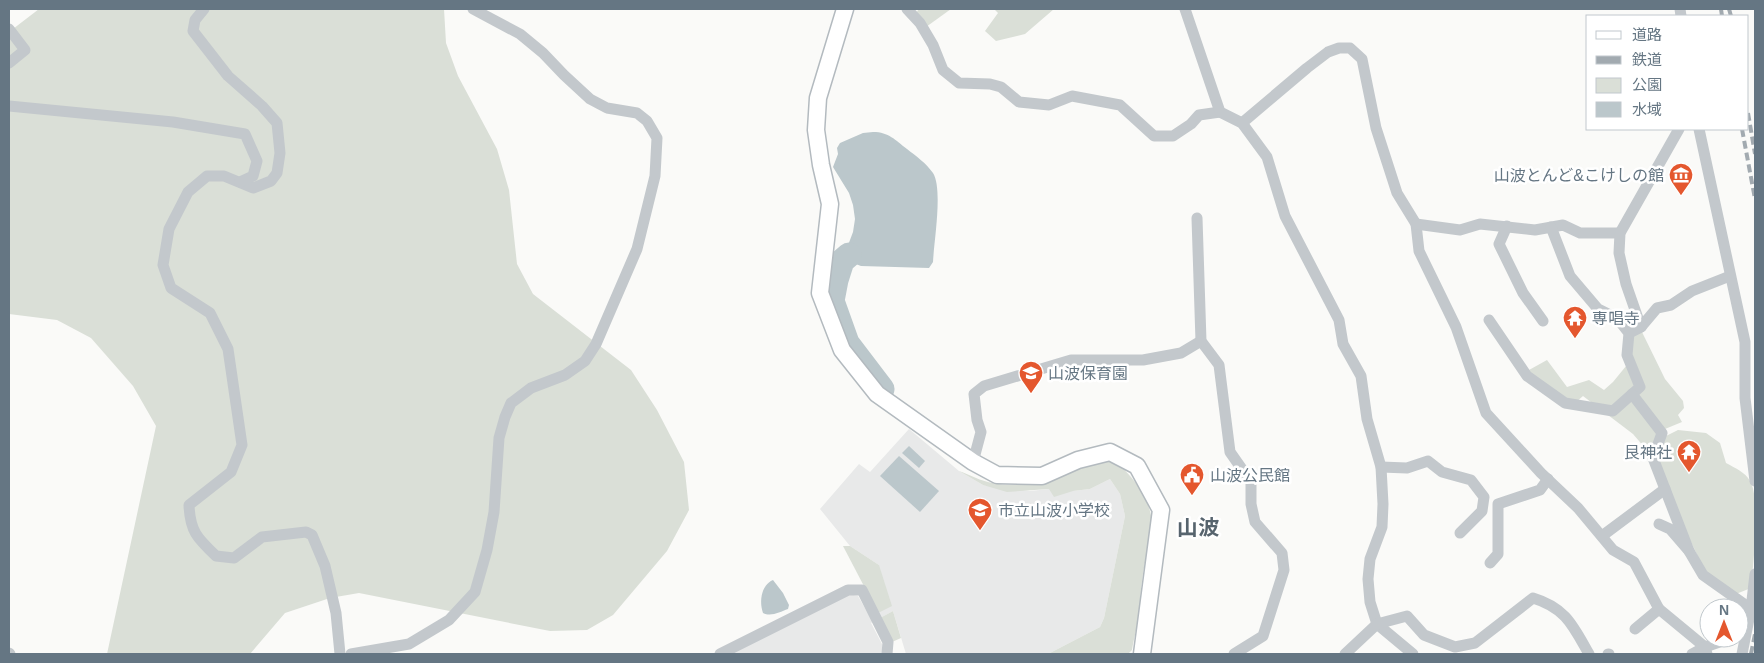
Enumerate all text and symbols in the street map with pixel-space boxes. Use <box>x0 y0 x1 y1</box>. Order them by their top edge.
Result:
legend <box>1586 15 1749 130</box>
text: 道路 <box>1632 26 1662 43</box>
text: 鉄道 <box>1632 51 1662 68</box>
text: 公園 <box>1632 76 1662 93</box>
text: 水域 <box>1632 101 1662 118</box>
museum icon: 山波とんど&こけしの館 <box>1668 162 1694 196</box>
place label: 山波とんど&こけしの館 <box>1494 167 1664 184</box>
temple icon: 専唱寺 <box>1562 305 1588 339</box>
place label: 専唱寺 <box>1592 310 1640 327</box>
school or university icon: 山波保育園 <box>1018 360 1044 394</box>
place label: 山波保育園 <box>1048 365 1128 382</box>
temple icon: 艮神社 <box>1676 439 1702 473</box>
place label: 艮神社 <box>1624 444 1672 461</box>
public building icon: 山波公民館 <box>1179 462 1205 496</box>
place label: 山波公民館 <box>1210 467 1290 484</box>
school or university icon: 市立山波小学校 <box>967 497 993 531</box>
place label: 市立山波小学校 <box>998 502 1110 519</box>
district label: 山波 <box>1177 516 1219 539</box>
north arrow <box>1699 598 1749 648</box>
text: N <box>1719 602 1729 618</box>

